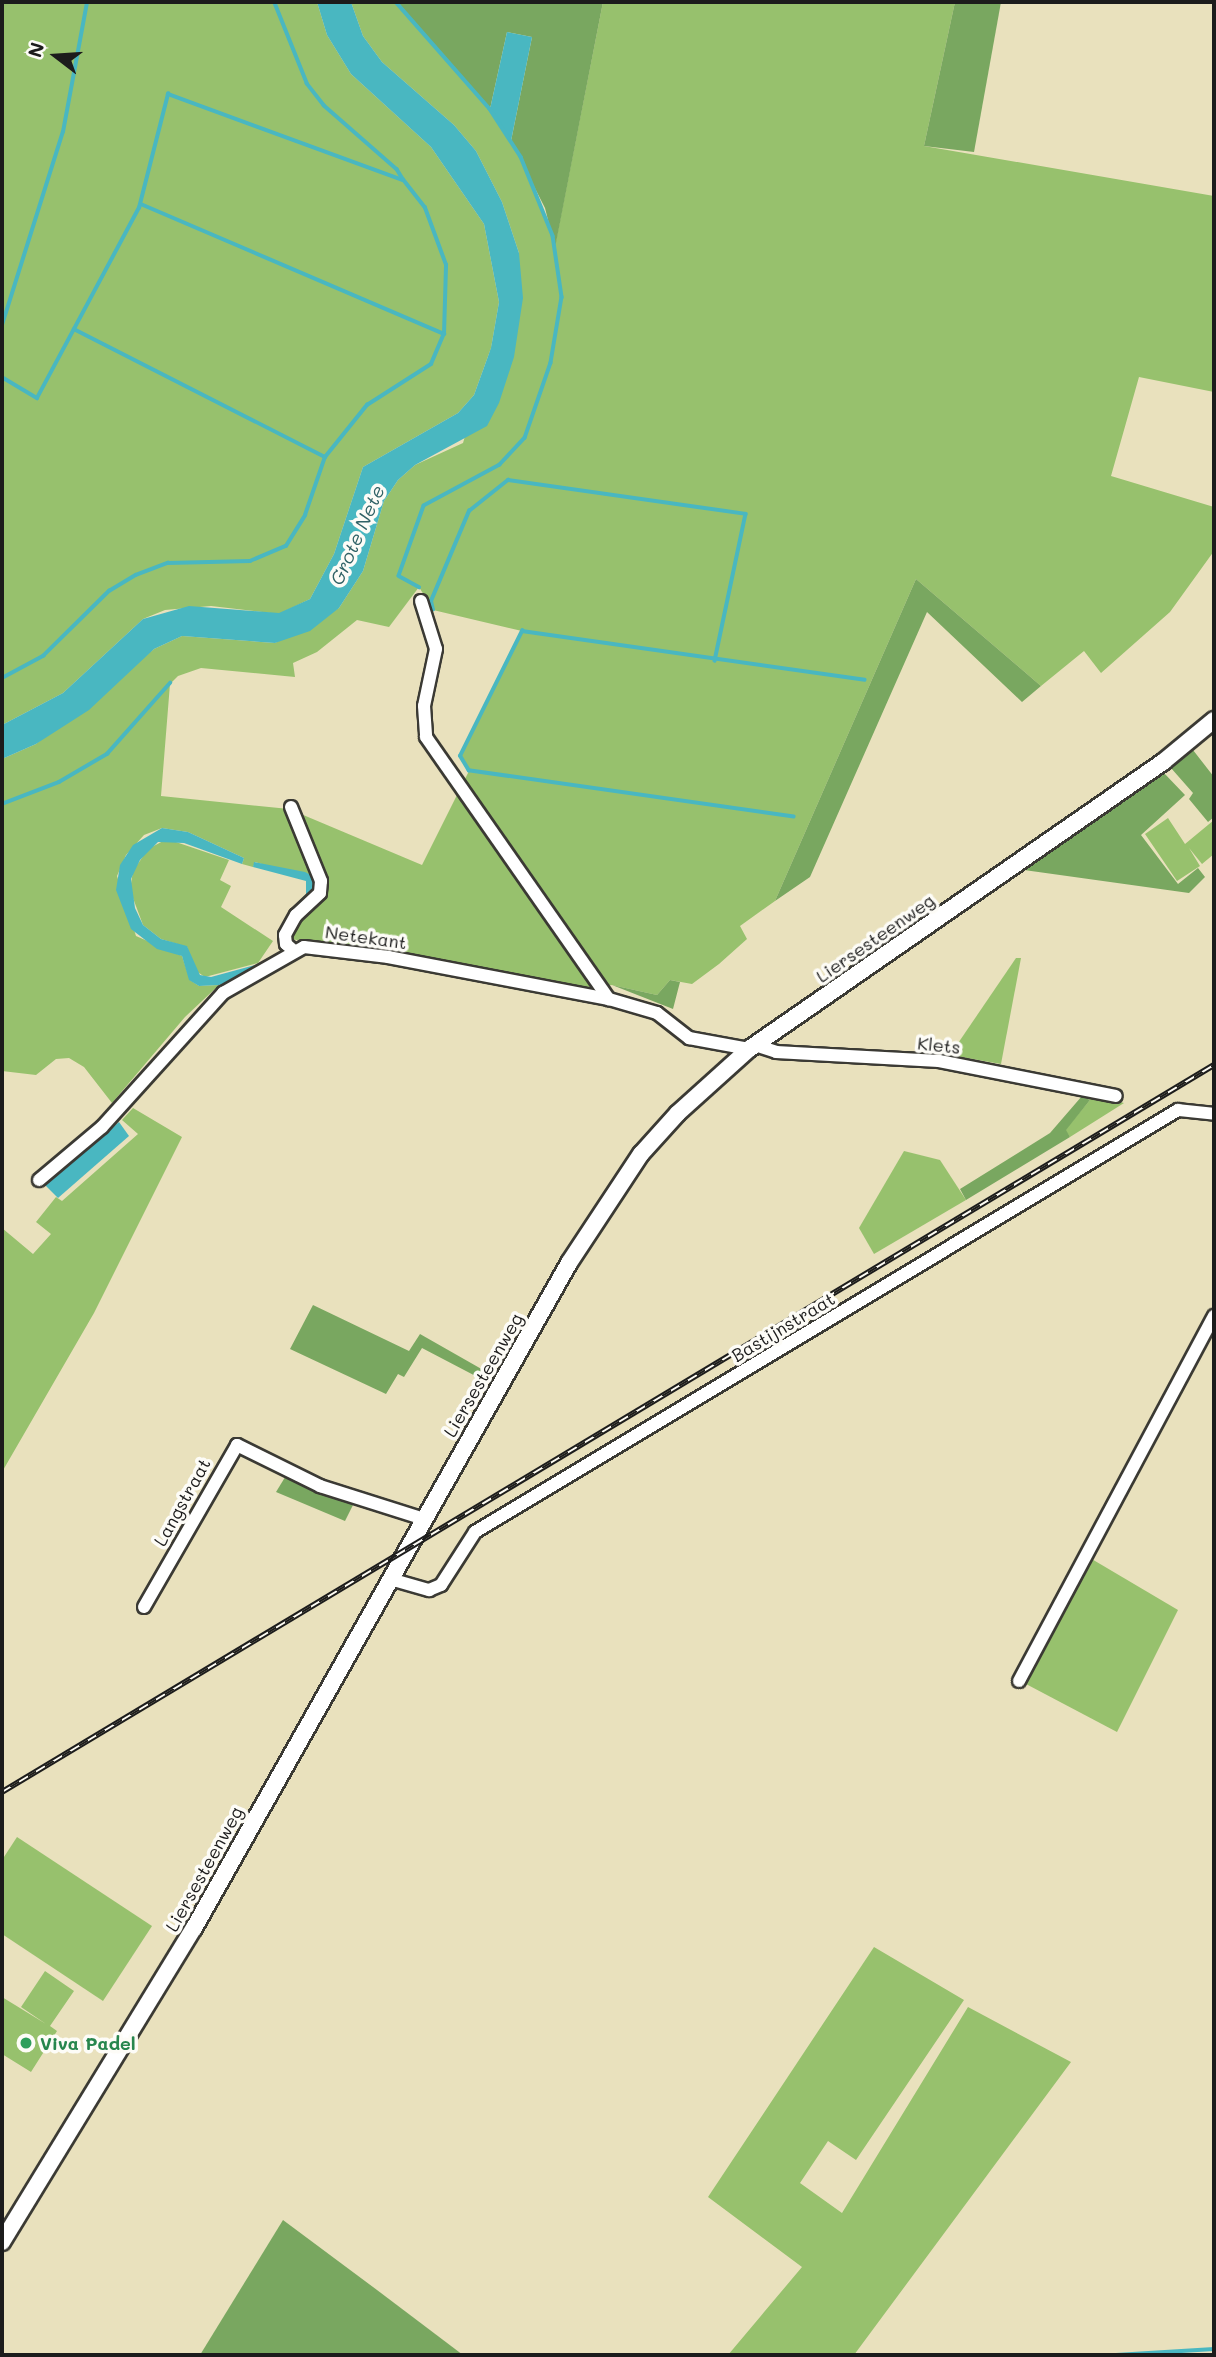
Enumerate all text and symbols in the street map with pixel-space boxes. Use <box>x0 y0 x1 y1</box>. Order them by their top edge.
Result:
north arrow <box>21 21 91 91</box>
text: N <box>21 39 49 60</box>
water label: Grote Nete <box>325 481 389 589</box>
street label: Liersesteenweg <box>812 889 938 987</box>
street label: Netekant <box>324 921 408 953</box>
street label: Klets <box>916 1032 962 1058</box>
street label: Bastijnstraat <box>727 1288 839 1366</box>
street label: Liersesteenweg <box>439 1309 527 1441</box>
street label: Langstraat <box>149 1454 215 1550</box>
street label: Liersesteenweg <box>161 1803 247 1935</box>
place label: Viva Padel <box>40 2032 136 2054</box>
marker: Viva Padel <box>18 2035 34 2051</box>

